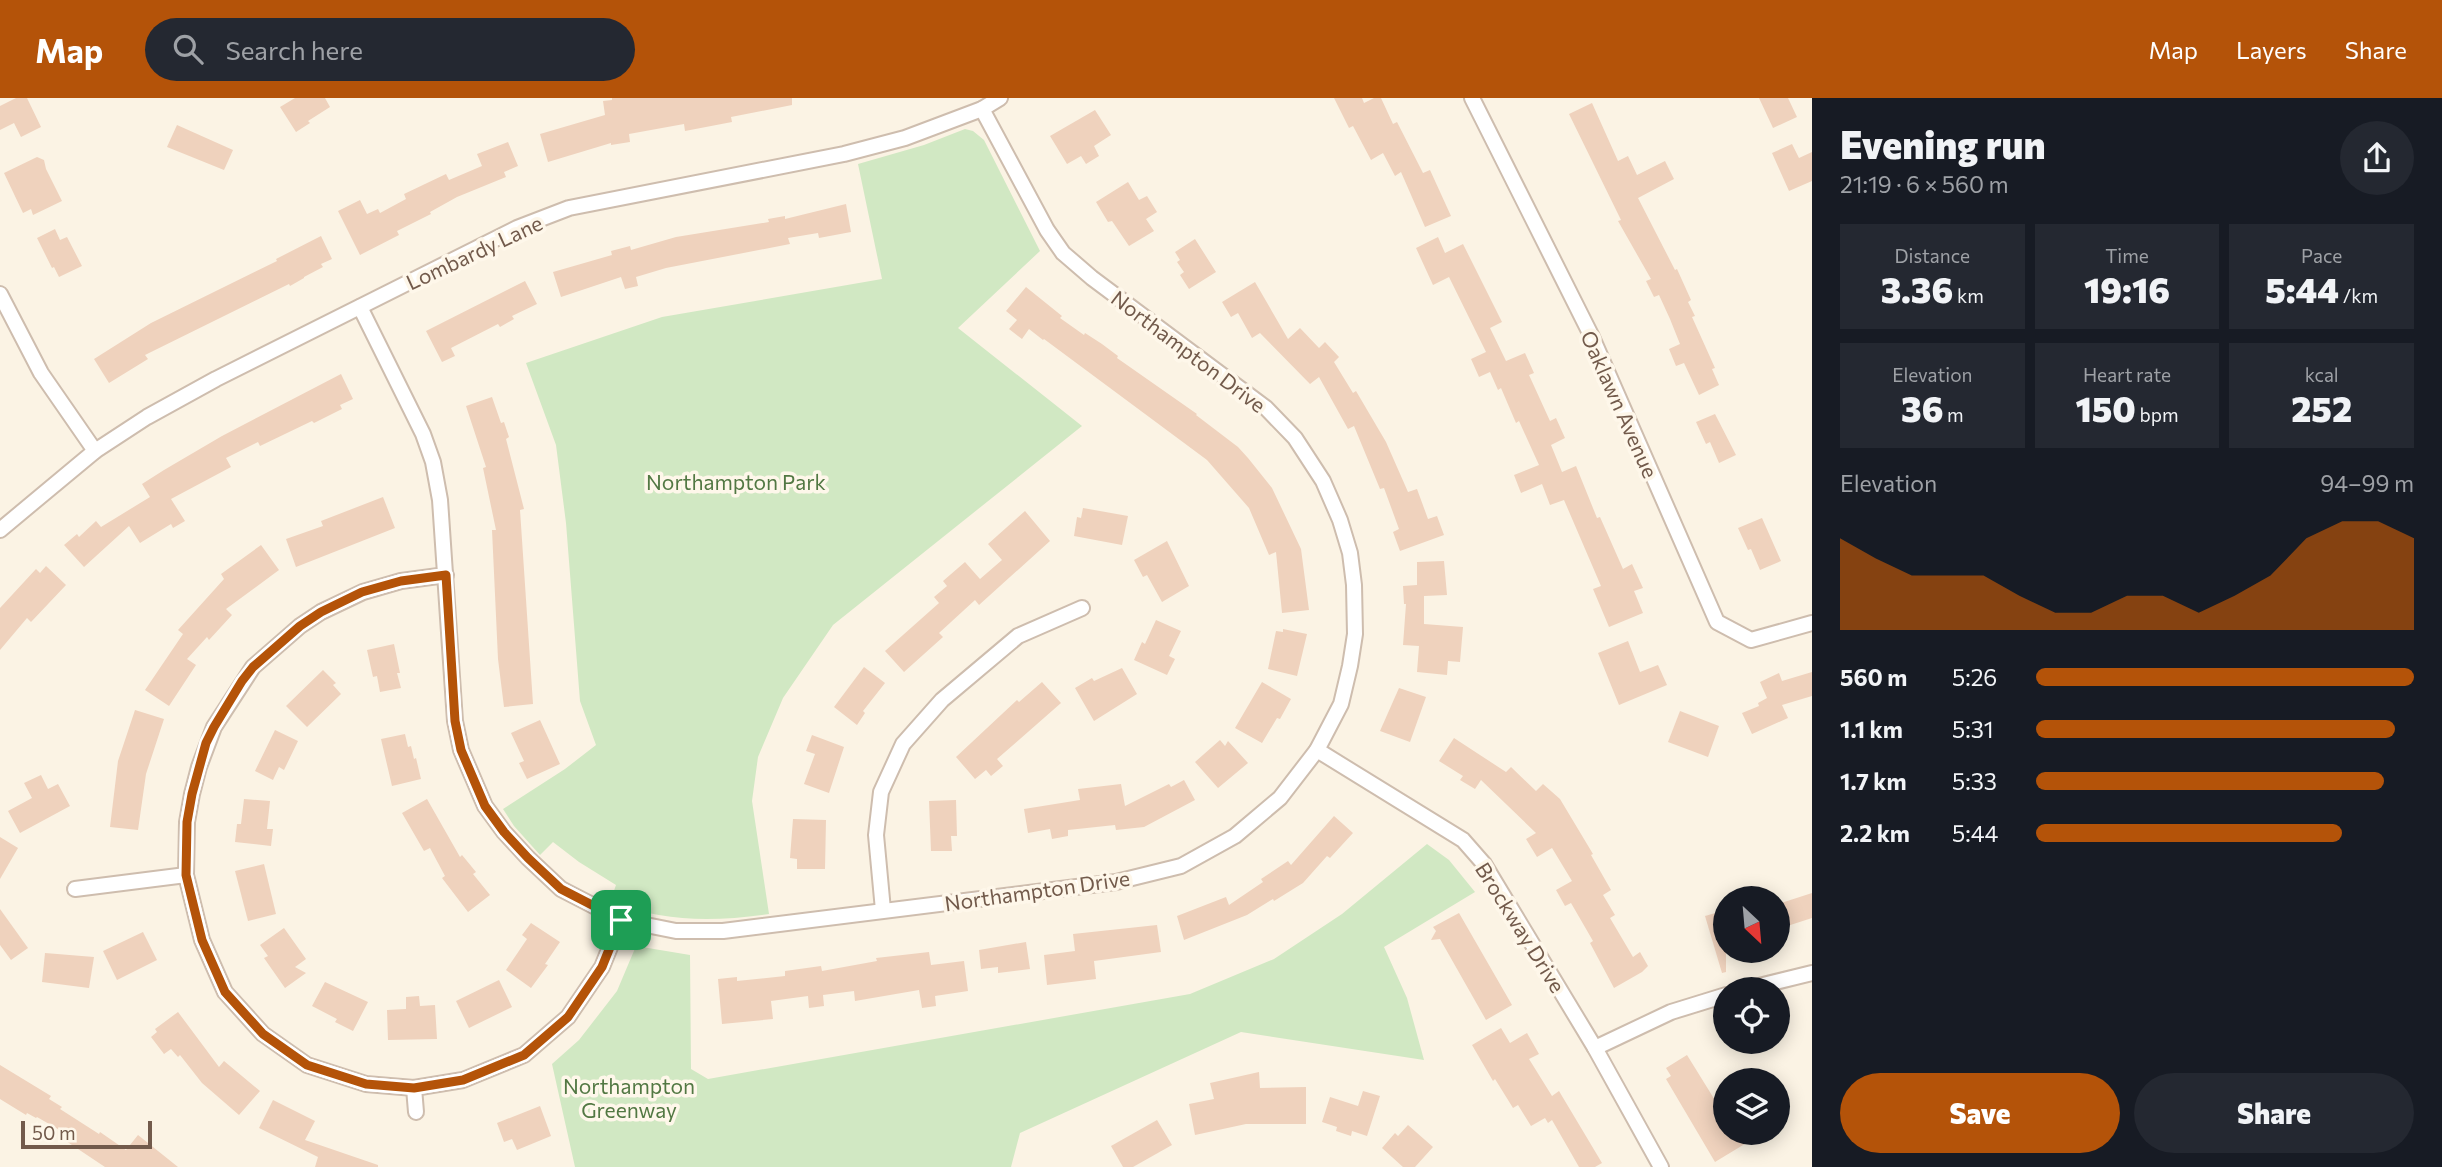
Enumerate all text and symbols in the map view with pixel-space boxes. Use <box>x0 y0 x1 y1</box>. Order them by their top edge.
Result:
search box <box>145 18 635 81</box>
text: Map <box>35 29 103 70</box>
icon: search <box>169 30 207 68</box>
text: Search here <box>225 34 363 65</box>
text: Map <box>2149 35 2198 64</box>
text: Layers <box>2236 35 2307 64</box>
text: Share <box>2345 35 2407 64</box>
text: Evening run <box>1840 120 2046 167</box>
button: share <box>2340 121 2414 195</box>
text: 21:19 · 6 × 560 m <box>1840 170 2009 198</box>
street label: Lombardy Lane <box>402 210 546 294</box>
text: Distance <box>1895 244 1970 267</box>
text: Time <box>2105 244 2149 267</box>
text: Pace <box>2301 244 2342 267</box>
text: 3.36 <box>1881 267 1953 310</box>
text: 19:16 <box>2084 267 2170 310</box>
text: 5:44 <box>2265 267 2339 310</box>
text: km <box>1953 284 1984 307</box>
text: /km <box>2339 284 2378 307</box>
street label: Northampton Drive <box>1107 285 1271 417</box>
street label: Oaklawn Avenue <box>1576 327 1664 481</box>
text: Elevation <box>1892 363 1972 386</box>
text: Heart rate <box>2083 363 2171 386</box>
text: kcal <box>2305 363 2339 386</box>
text: 36 <box>1901 386 1943 429</box>
text: 150 <box>2075 386 2136 429</box>
text: 252 <box>2291 386 2352 429</box>
text: m <box>1943 403 1964 426</box>
text: bpm <box>2136 403 2179 426</box>
park label: Northampton Park <box>646 469 826 494</box>
text: Elevation <box>1840 469 1937 497</box>
text: 94–99 m <box>2320 469 2414 497</box>
text: 560 m <box>1840 663 1907 691</box>
text: 5:26 <box>1952 663 1997 691</box>
text: 1.1 km <box>1840 715 1903 743</box>
text: 5:31 <box>1952 715 1994 743</box>
text: 1.7 km <box>1840 767 1907 795</box>
text: 5:33 <box>1952 767 1997 795</box>
text: 2.2 km <box>1840 819 1910 847</box>
text: 5:44 <box>1952 819 1998 847</box>
street label: Brockway Drive <box>1471 857 1571 997</box>
street label: Northampton Drive <box>943 865 1131 915</box>
north arrow <box>1713 886 1790 962</box>
map controls <box>1713 886 1790 1145</box>
pin <box>591 890 651 950</box>
icon: arrive <box>602 901 640 939</box>
button: locate <box>1713 977 1790 1054</box>
button: layers <box>1713 1068 1790 1145</box>
park label: Northampton Greenway <box>563 1073 695 1122</box>
button: Save <box>1840 1073 2120 1153</box>
button: Share <box>2134 1073 2414 1153</box>
scale bar <box>21 1118 152 1150</box>
text: 50 m <box>32 1121 76 1144</box>

